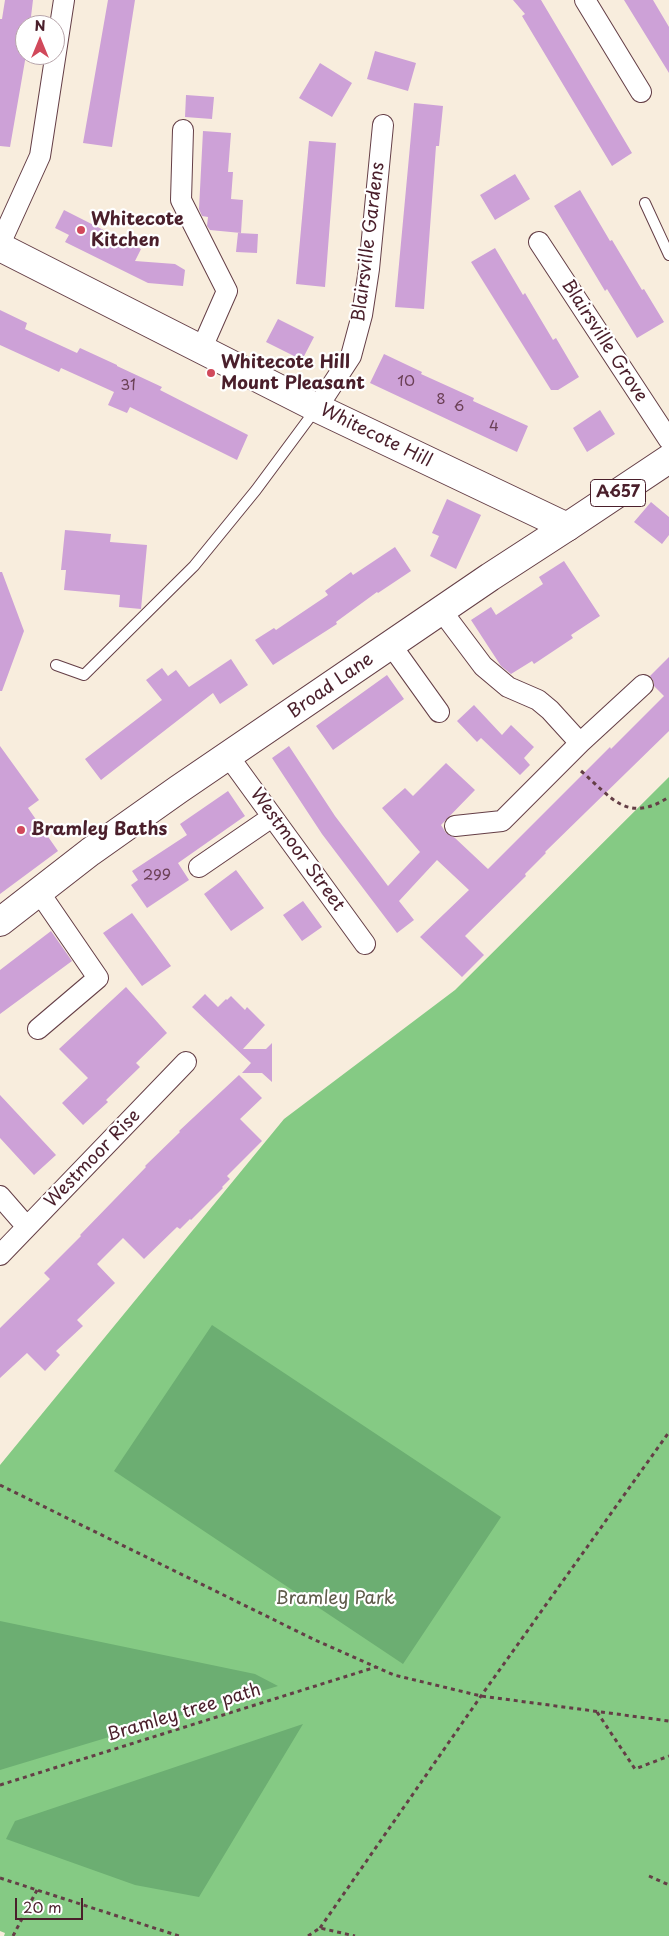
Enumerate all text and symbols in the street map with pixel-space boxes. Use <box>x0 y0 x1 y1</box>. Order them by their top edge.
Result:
north arrow <box>15 15 65 65</box>
text: N <box>34 15 46 36</box>
street label: Blairsville Gardens <box>348 161 390 323</box>
place label: Whitecote Kitchen <box>91 209 184 252</box>
marker: Whitecote Kitchen <box>75 224 87 236</box>
street label: Blairsville Grove <box>556 276 652 406</box>
place label: Whitecote Hill Mount Pleasant <box>221 352 365 394</box>
marker: Whitecote Hill Mount Pleasant <box>205 367 217 379</box>
house number: 10 <box>397 373 415 391</box>
house number: 31 <box>120 377 136 395</box>
house number: 8 <box>436 391 446 409</box>
house number: 6 <box>454 398 464 416</box>
street label: Whitecote Hill <box>317 400 435 472</box>
house number: 4 <box>489 418 499 436</box>
road number: A657 <box>590 479 646 506</box>
street label: Broad Lane <box>284 649 378 723</box>
street label: Westmoor Street <box>245 784 349 916</box>
place label: Bramley Baths <box>31 819 167 841</box>
marker: Bramley Baths <box>15 824 27 836</box>
house number: 299 <box>143 867 171 885</box>
street label: Westmoor Rise <box>41 1105 145 1213</box>
park label: Bramley Park <box>275 1588 395 1610</box>
street label: Bramley tree path <box>104 1679 264 1747</box>
scale bar <box>18 1888 85 1920</box>
text: 20 m <box>23 1895 62 1918</box>

